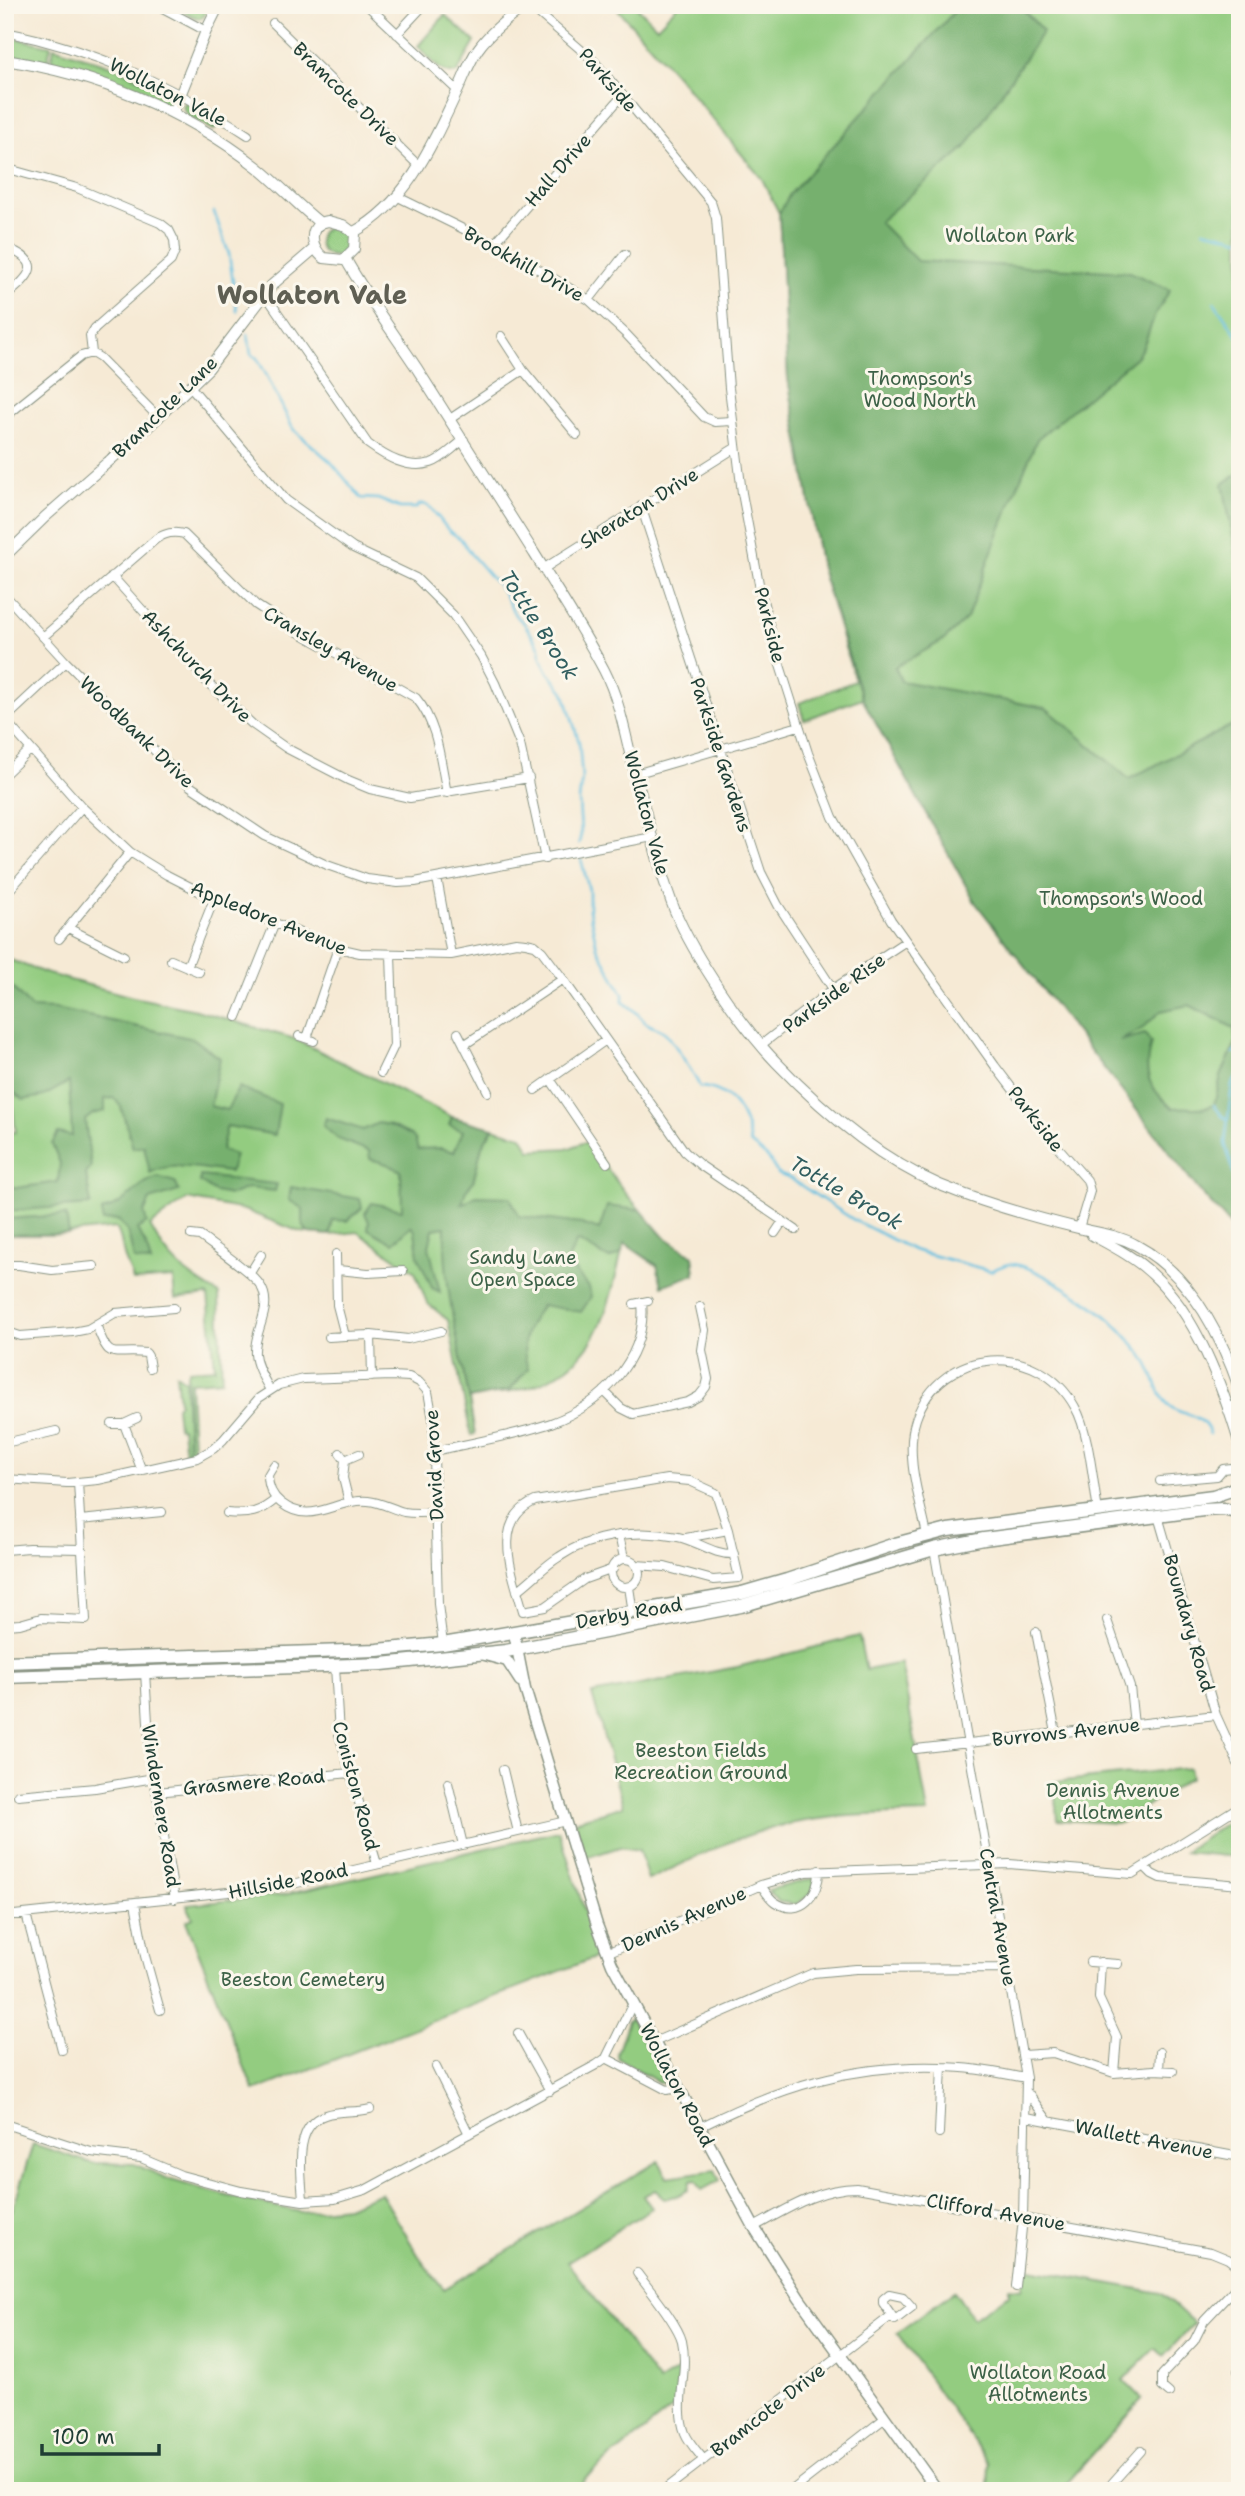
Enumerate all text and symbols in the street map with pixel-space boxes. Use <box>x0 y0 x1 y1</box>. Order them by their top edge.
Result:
street label: Bramcote Drive <box>287 37 405 151</box>
street label: Parkside <box>573 43 643 117</box>
street label: Wollaton Vale <box>105 52 231 132</box>
street label: Hall Drive <box>519 128 597 212</box>
street label: Brookhill Drive <box>459 221 589 307</box>
park label: Wollaton Park <box>945 223 1075 248</box>
district label: Wollaton Vale <box>217 277 407 312</box>
street label: Bramcote Lane <box>107 350 223 464</box>
park label: Thompson's Wood North <box>864 366 976 413</box>
street label: Sheraton Drive <box>575 461 703 555</box>
water label: Tottle Brook <box>493 564 585 686</box>
street label: Parkside <box>749 584 791 666</box>
street label: Cransley Avenue <box>259 600 403 698</box>
street label: Ashchurch Drive <box>137 604 257 728</box>
street label: Woodbank Drive <box>74 671 200 793</box>
street label: Parkside Gardens <box>684 674 758 836</box>
street label: Wollaton Vale <box>618 748 676 878</box>
street label: Appledore Avenue <box>187 875 351 961</box>
park label: Thompson's Wood <box>1039 886 1203 911</box>
street label: Parkside Rise <box>777 947 891 1039</box>
street label: Parkside <box>1002 1081 1070 1157</box>
water label: Tottle Brook <box>784 1149 908 1237</box>
park label: Sandy Lane Open Space <box>469 1245 577 1292</box>
street label: David Grove <box>419 1409 449 1521</box>
street label: Boundary Road <box>1157 1551 1221 1695</box>
street label: Derby Road <box>574 1591 684 1635</box>
street label: Burrows Avenue <box>991 1712 1141 1752</box>
street label: Coniston Road <box>327 1718 385 1854</box>
street label: Windermere Road <box>136 1723 186 1889</box>
park label: Beeston Fields Recreation Ground <box>614 1738 788 1785</box>
street label: Grasmere Road <box>182 1763 326 1801</box>
park label: Dennis Avenue Allotments <box>1046 1778 1180 1825</box>
street label: Central Avenue <box>974 1846 1022 1988</box>
street label: Hillside Road <box>226 1857 350 1905</box>
street label: Dennis Avenue <box>618 1880 750 1958</box>
park label: Beeston Cemetery <box>221 1967 385 1992</box>
street label: Wollaton Road <box>634 2019 720 2151</box>
street label: Wallett Avenue <box>1073 2113 1215 2165</box>
street label: Clifford Avenue <box>925 2187 1067 2237</box>
street label: Bramcote Drive <box>705 2357 831 2463</box>
park label: Wollaton Road Allotments <box>970 2360 1106 2407</box>
scale bar <box>42 2412 159 2456</box>
text: 100 m <box>52 2423 115 2451</box>

